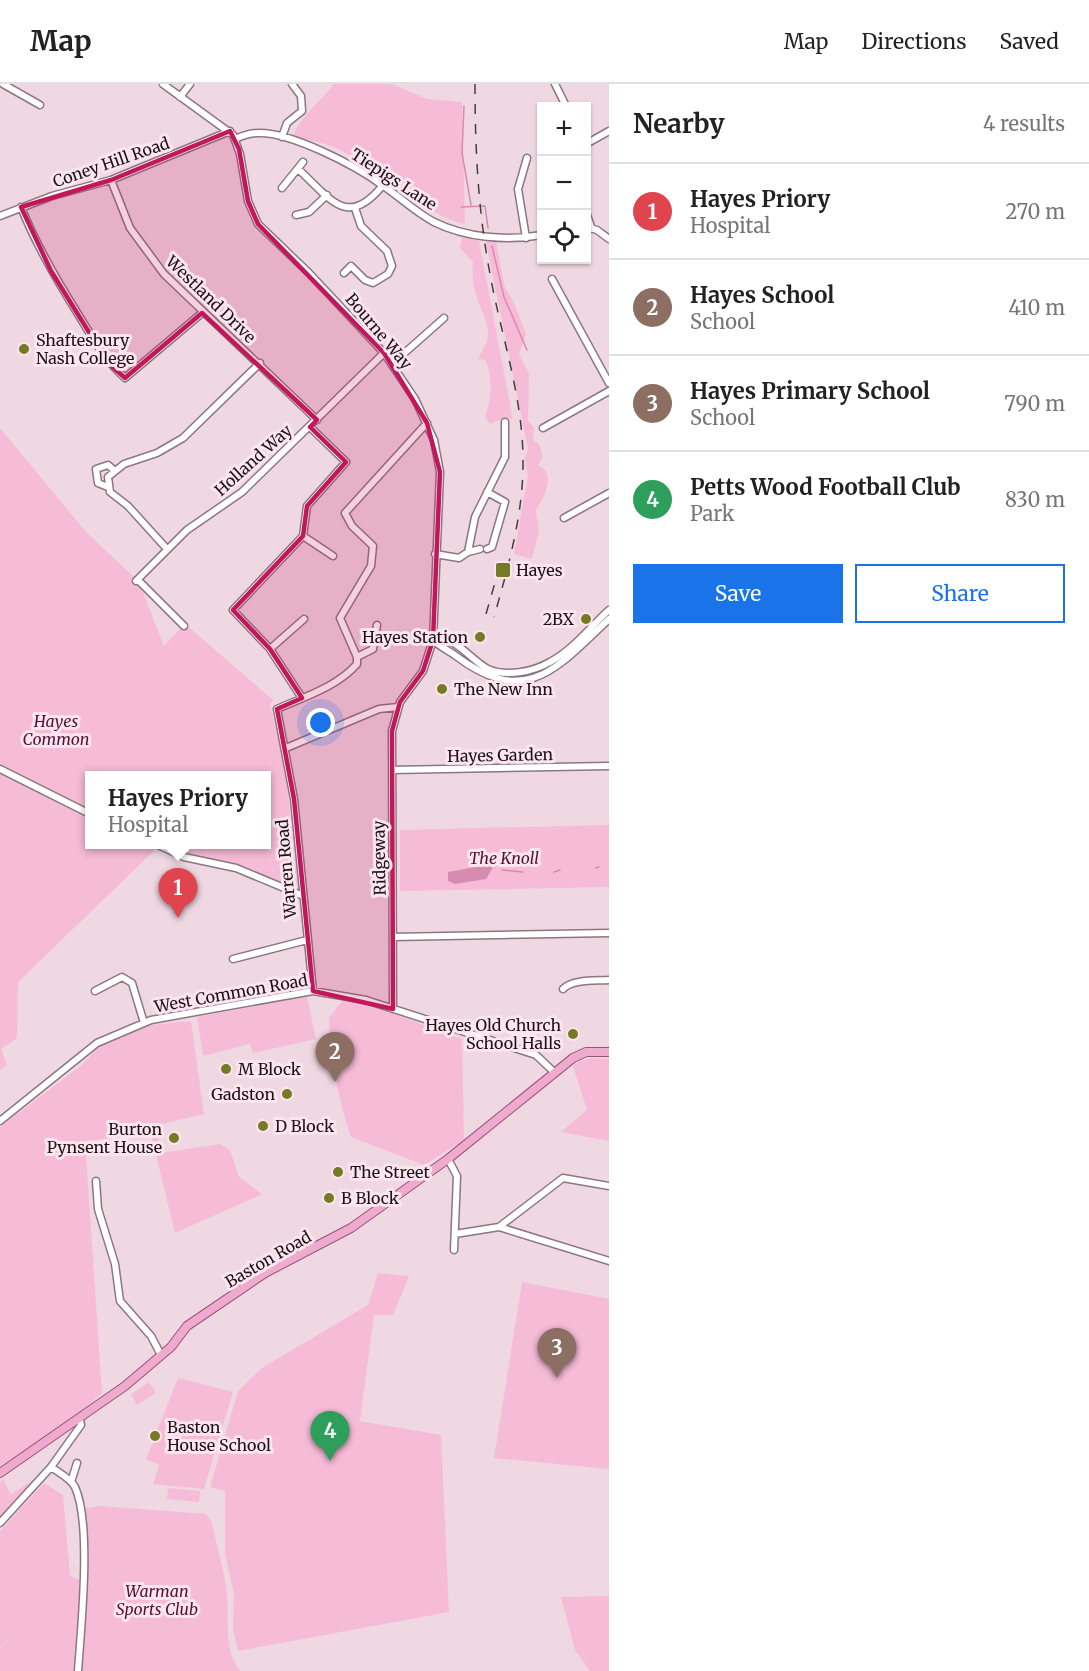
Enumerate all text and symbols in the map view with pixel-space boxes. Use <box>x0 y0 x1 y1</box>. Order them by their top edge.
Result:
text: Map <box>30 23 92 59</box>
text: Map <box>784 28 828 55</box>
text: Directions <box>861 28 966 55</box>
text: Saved <box>999 28 1059 55</box>
map controls <box>537 102 591 264</box>
button: + <box>537 102 591 156</box>
text: Nearby <box>633 107 725 140</box>
text: 4 results <box>983 111 1065 136</box>
street label: Coney Hill Road <box>50 133 172 191</box>
street label: Tiepigs Lane <box>347 144 441 214</box>
button: − <box>537 156 591 210</box>
text: Hayes Priory <box>690 185 830 213</box>
text: 1 <box>648 199 657 224</box>
text: 270 m <box>1005 199 1065 224</box>
button: locate <box>537 210 591 264</box>
text: Hospital <box>690 213 770 238</box>
street label: Westland Drive <box>161 251 260 347</box>
text: Hayes School <box>690 281 834 309</box>
street label: Bourne Way <box>341 289 417 374</box>
text: 2 <box>647 295 658 320</box>
text: 410 m <box>1008 295 1065 320</box>
text: School <box>690 309 755 334</box>
place label: Shaftesbury Nash College <box>36 330 134 368</box>
marker: Shaftesbury Nash College <box>17 342 31 356</box>
text: Hayes Primary School <box>690 377 930 405</box>
text: 3 <box>647 391 658 416</box>
text: 790 m <box>1004 391 1065 416</box>
text: School <box>690 405 755 430</box>
street label: Holland Way <box>210 420 296 500</box>
text: Petts Wood Football Club <box>690 473 961 501</box>
text: 4 <box>646 487 659 512</box>
text: 830 m <box>1005 487 1065 512</box>
text: Park <box>690 501 734 526</box>
place label: Hayes <box>516 560 563 580</box>
marker: Hayes <box>494 561 512 579</box>
button: Save <box>633 564 843 623</box>
button: Share <box>855 564 1065 623</box>
place label: 2BX <box>543 609 575 629</box>
marker: 2BX <box>579 612 593 626</box>
place label: Hayes Station <box>362 627 468 647</box>
marker: Hayes Station <box>473 630 487 644</box>
place label: The New Inn <box>454 679 553 699</box>
marker: The New Inn <box>435 682 449 696</box>
your location <box>306 708 335 737</box>
park label: Hayes Common <box>23 711 89 749</box>
street label: Hayes Garden <box>447 744 553 766</box>
popup <box>85 771 271 849</box>
text: Hayes Priory <box>108 784 248 812</box>
text: Hospital <box>108 812 188 837</box>
street label: Warren Road <box>272 818 300 920</box>
street label: Ridgeway <box>368 820 390 896</box>
park label: The Knoll <box>469 848 539 868</box>
pin: 1 <box>158 868 198 918</box>
street label: West Common Road <box>152 970 310 1017</box>
place label: Hayes Old Church School Halls <box>425 1015 561 1053</box>
marker: Hayes Old Church School Halls <box>566 1027 580 1041</box>
pin: 2 <box>316 1032 354 1082</box>
place label: M Block <box>238 1059 302 1079</box>
marker: M Block <box>219 1062 233 1076</box>
place label: Gadston <box>211 1084 275 1104</box>
marker: Gadston <box>280 1087 294 1101</box>
place label: D Block <box>275 1116 335 1136</box>
place label: Burton Pynsent House <box>47 1119 162 1157</box>
marker: D Block <box>256 1119 270 1133</box>
marker: Burton Pynsent House <box>167 1131 181 1145</box>
place label: The Street <box>350 1162 430 1182</box>
marker: The Street <box>331 1165 345 1179</box>
place label: B Block <box>341 1188 400 1208</box>
marker: B Block <box>322 1191 336 1205</box>
street label: Baston Road <box>221 1226 315 1292</box>
pin: 3 <box>538 1328 576 1378</box>
pin: 4 <box>310 1412 350 1461</box>
place label: Baston House School <box>167 1417 271 1455</box>
marker: Baston House School <box>148 1429 162 1443</box>
park label: Warman Sports Club <box>116 1581 198 1619</box>

